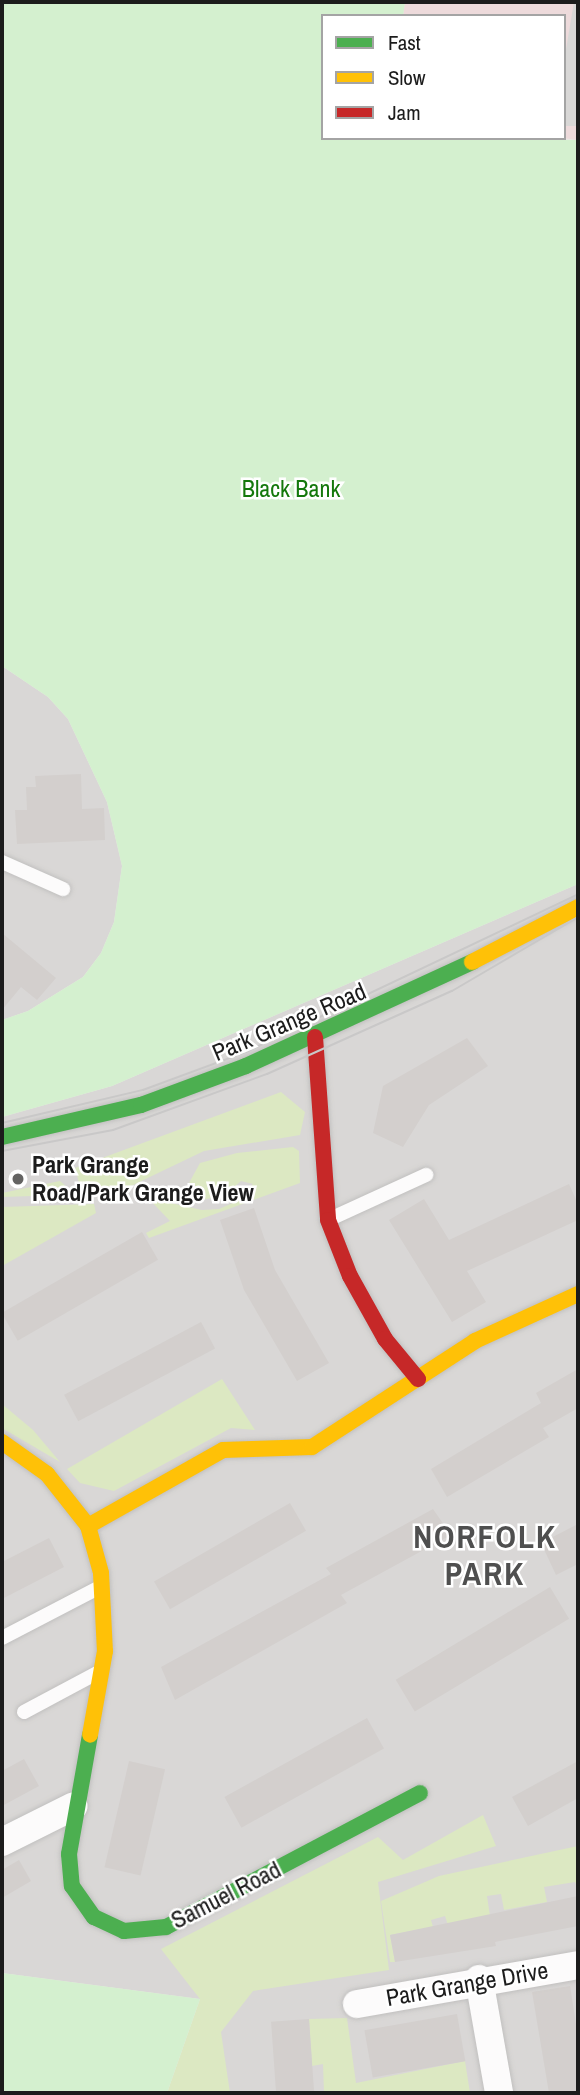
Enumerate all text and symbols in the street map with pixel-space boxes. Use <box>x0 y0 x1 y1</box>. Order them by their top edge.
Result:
legend <box>321 14 566 140</box>
text: Fast <box>388 28 421 57</box>
text: Slow <box>388 63 425 92</box>
text: Jam <box>388 98 421 127</box>
park label: Black Bank <box>242 475 340 503</box>
street label: Park Grange Road <box>208 977 370 1067</box>
place label: Park Grange Road/Park Grange View <box>32 1151 254 1207</box>
marker: Park Grange Road/Park Grange View <box>10 1171 26 1187</box>
district label: NORFOLK PARK <box>414 1519 556 1594</box>
street label: Samuel Road <box>166 1855 286 1935</box>
street label: Park Grange Drive <box>384 1956 550 2012</box>

